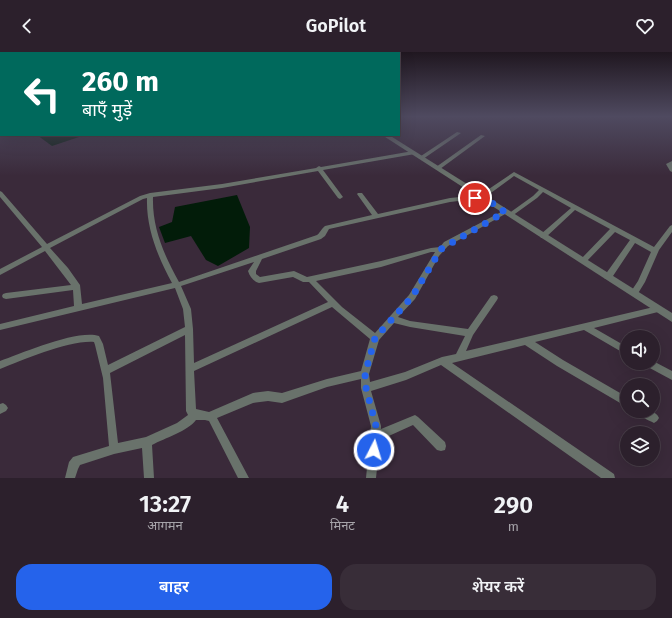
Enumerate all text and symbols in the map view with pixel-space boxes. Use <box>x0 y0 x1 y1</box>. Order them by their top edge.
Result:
icon: back <box>16 15 38 37</box>
text: GoPilot <box>306 15 366 37</box>
icon: heart <box>634 15 656 37</box>
text: 260 m <box>82 65 159 98</box>
icon: left <box>16 68 68 120</box>
text: बाएँ मुड़ें <box>82 99 132 121</box>
pin <box>458 181 492 215</box>
icon: arrive <box>464 187 486 209</box>
map controls <box>620 330 660 466</box>
button: sound <box>620 330 660 370</box>
button: search <box>620 378 660 418</box>
button: layers <box>620 426 660 466</box>
position arrow <box>353 429 395 471</box>
text: 13:27 <box>139 490 191 518</box>
text: 4 <box>336 490 349 518</box>
text: 290 <box>494 491 533 519</box>
text: आगमन <box>147 518 183 533</box>
text: मिनट <box>330 518 355 533</box>
text: m <box>508 519 519 534</box>
button: बाहर <box>16 564 332 610</box>
button: शेयर करें <box>340 564 656 610</box>

